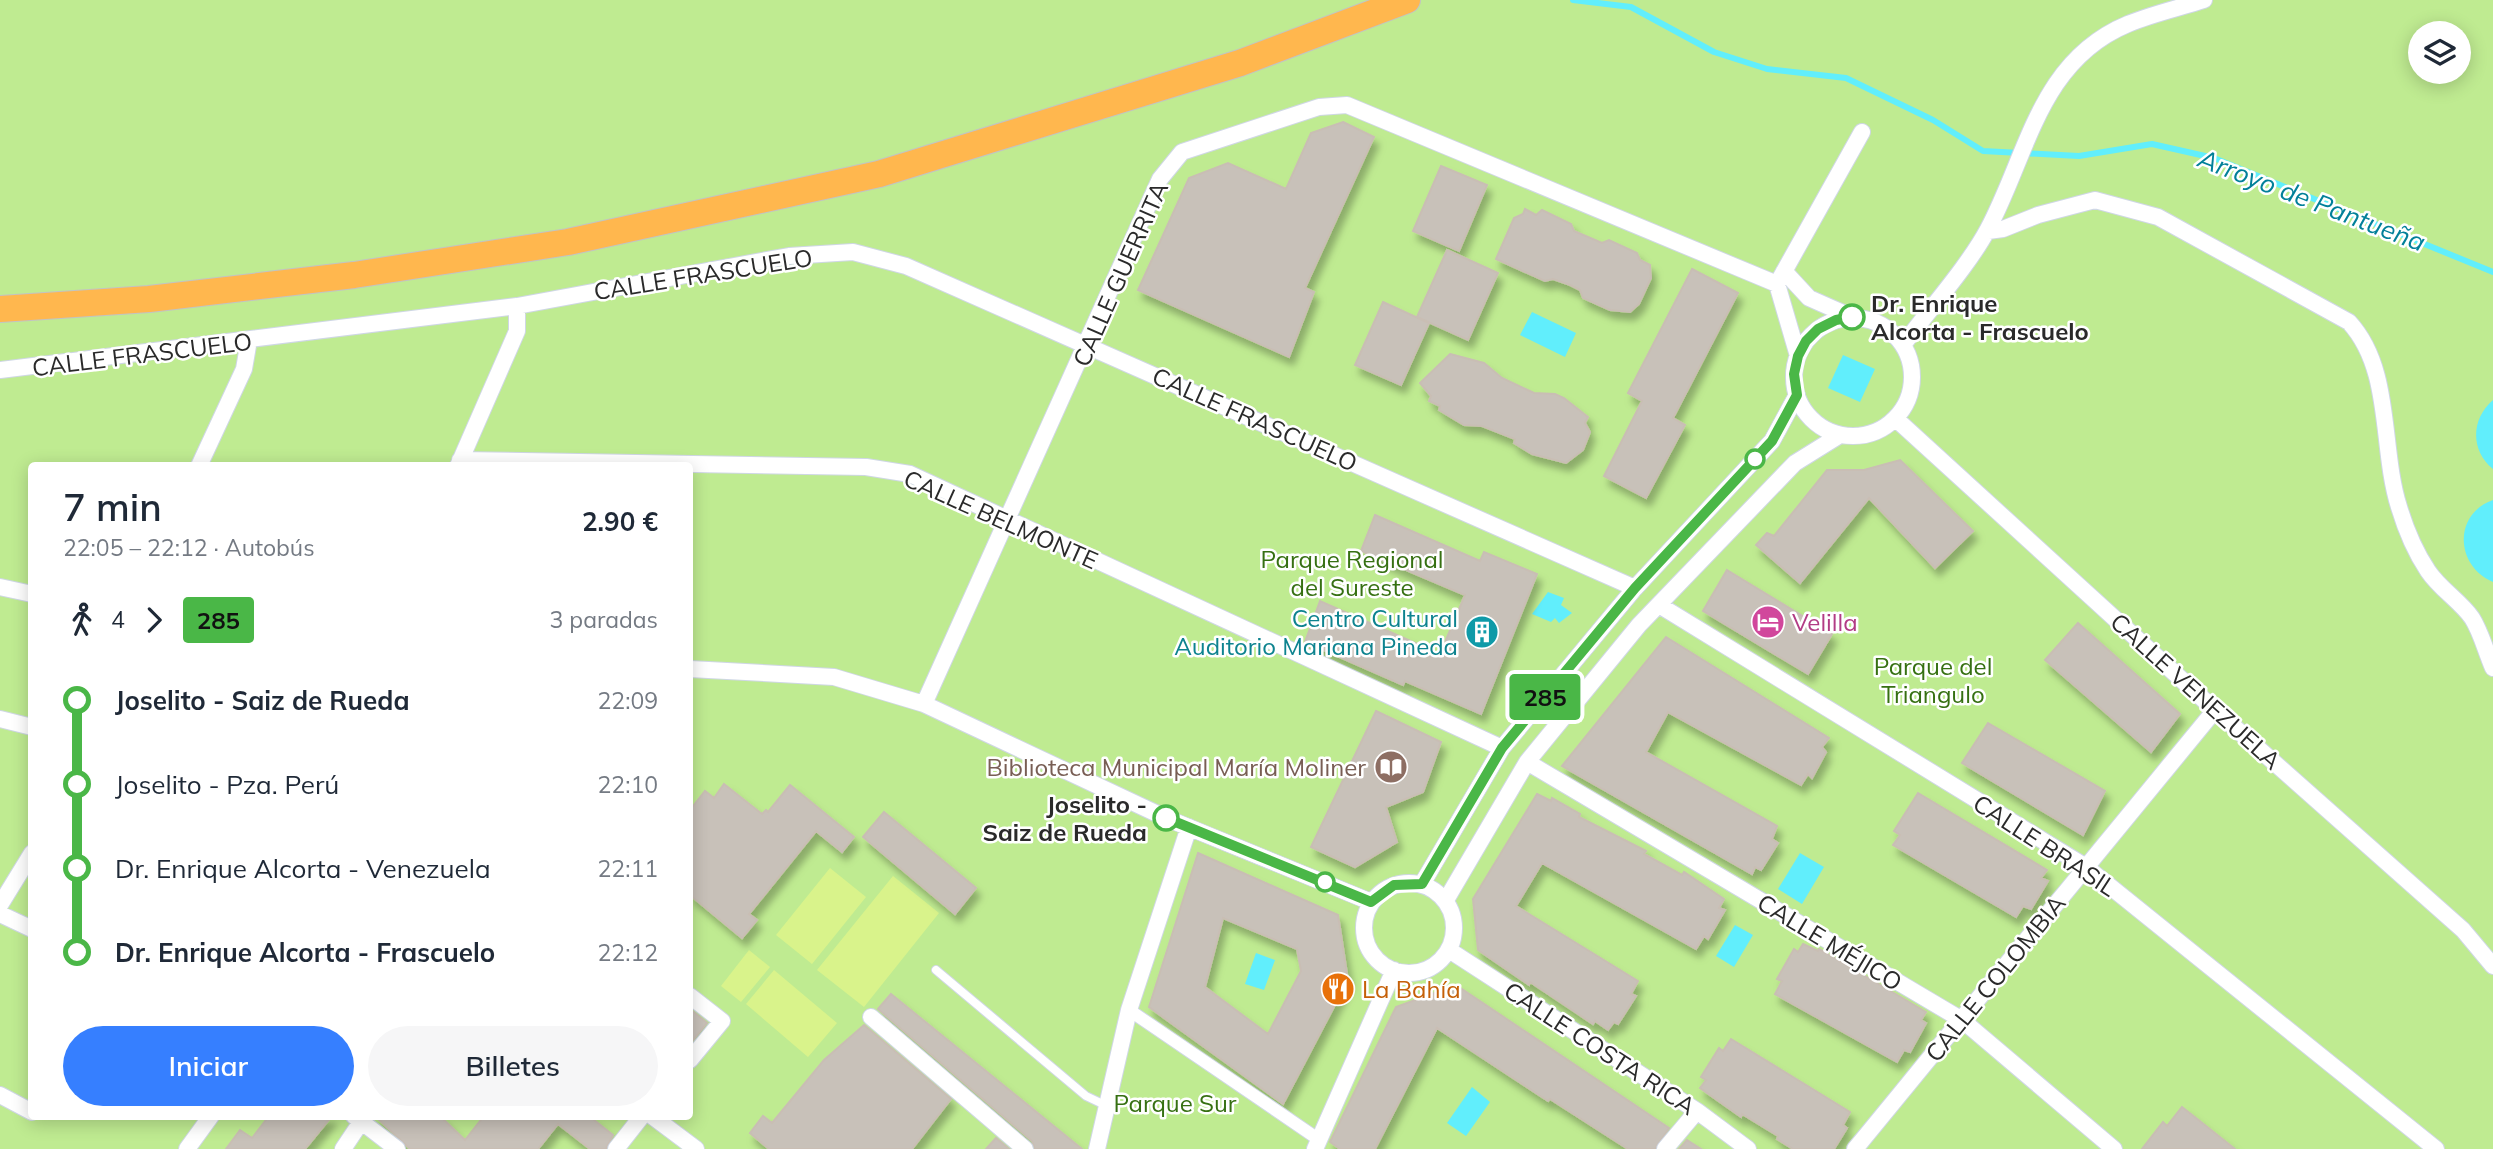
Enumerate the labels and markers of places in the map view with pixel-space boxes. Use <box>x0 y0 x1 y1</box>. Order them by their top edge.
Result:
place label: Dr. Enrique Alcorta - Frascuelo <box>1871 288 2089 346</box>
marker: Dr. Enrique Alcorta - Frascuelo <box>1839 304 1865 330</box>
unlabelled marker <box>1745 449 1765 469</box>
place label: Centro Cultural Auditorio Mariana Pineda <box>1174 603 1458 661</box>
hotel icon: Velilla <box>1749 603 1787 641</box>
place label: Velilla <box>1792 607 1858 637</box>
building icon: Centro Cultural Auditorio Mariana Pineda <box>1463 613 1501 651</box>
library icon: Biblioteca Municipal María Moliner <box>1372 748 1410 786</box>
place label: Biblioteca Municipal María Moliner <box>987 752 1366 782</box>
place label: Joselito - Saiz de Rueda <box>983 789 1147 847</box>
marker: Joselito - Saiz de Rueda <box>1153 805 1179 831</box>
unlabelled marker <box>1315 872 1335 892</box>
restaurant icon: La Bahía <box>1319 970 1357 1008</box>
place label: La Bahía <box>1362 974 1461 1004</box>

